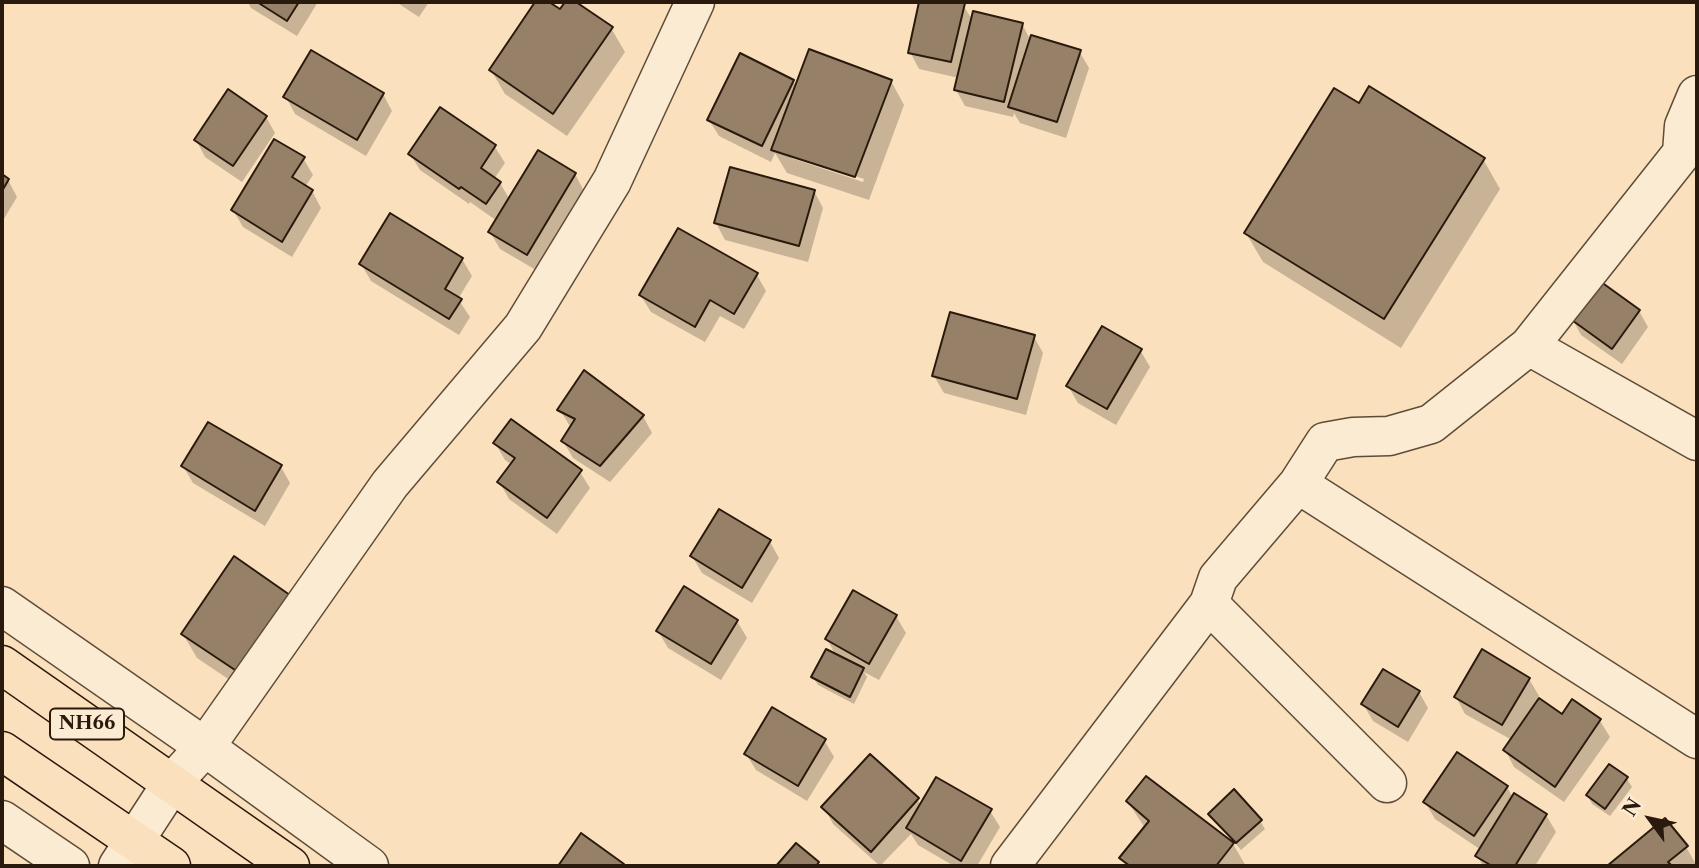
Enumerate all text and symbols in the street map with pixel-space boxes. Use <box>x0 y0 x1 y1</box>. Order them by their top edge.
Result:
road number: NH66 <box>50 708 124 740</box>
north arrow <box>1615 784 1685 854</box>
text: N <box>1618 794 1646 820</box>

